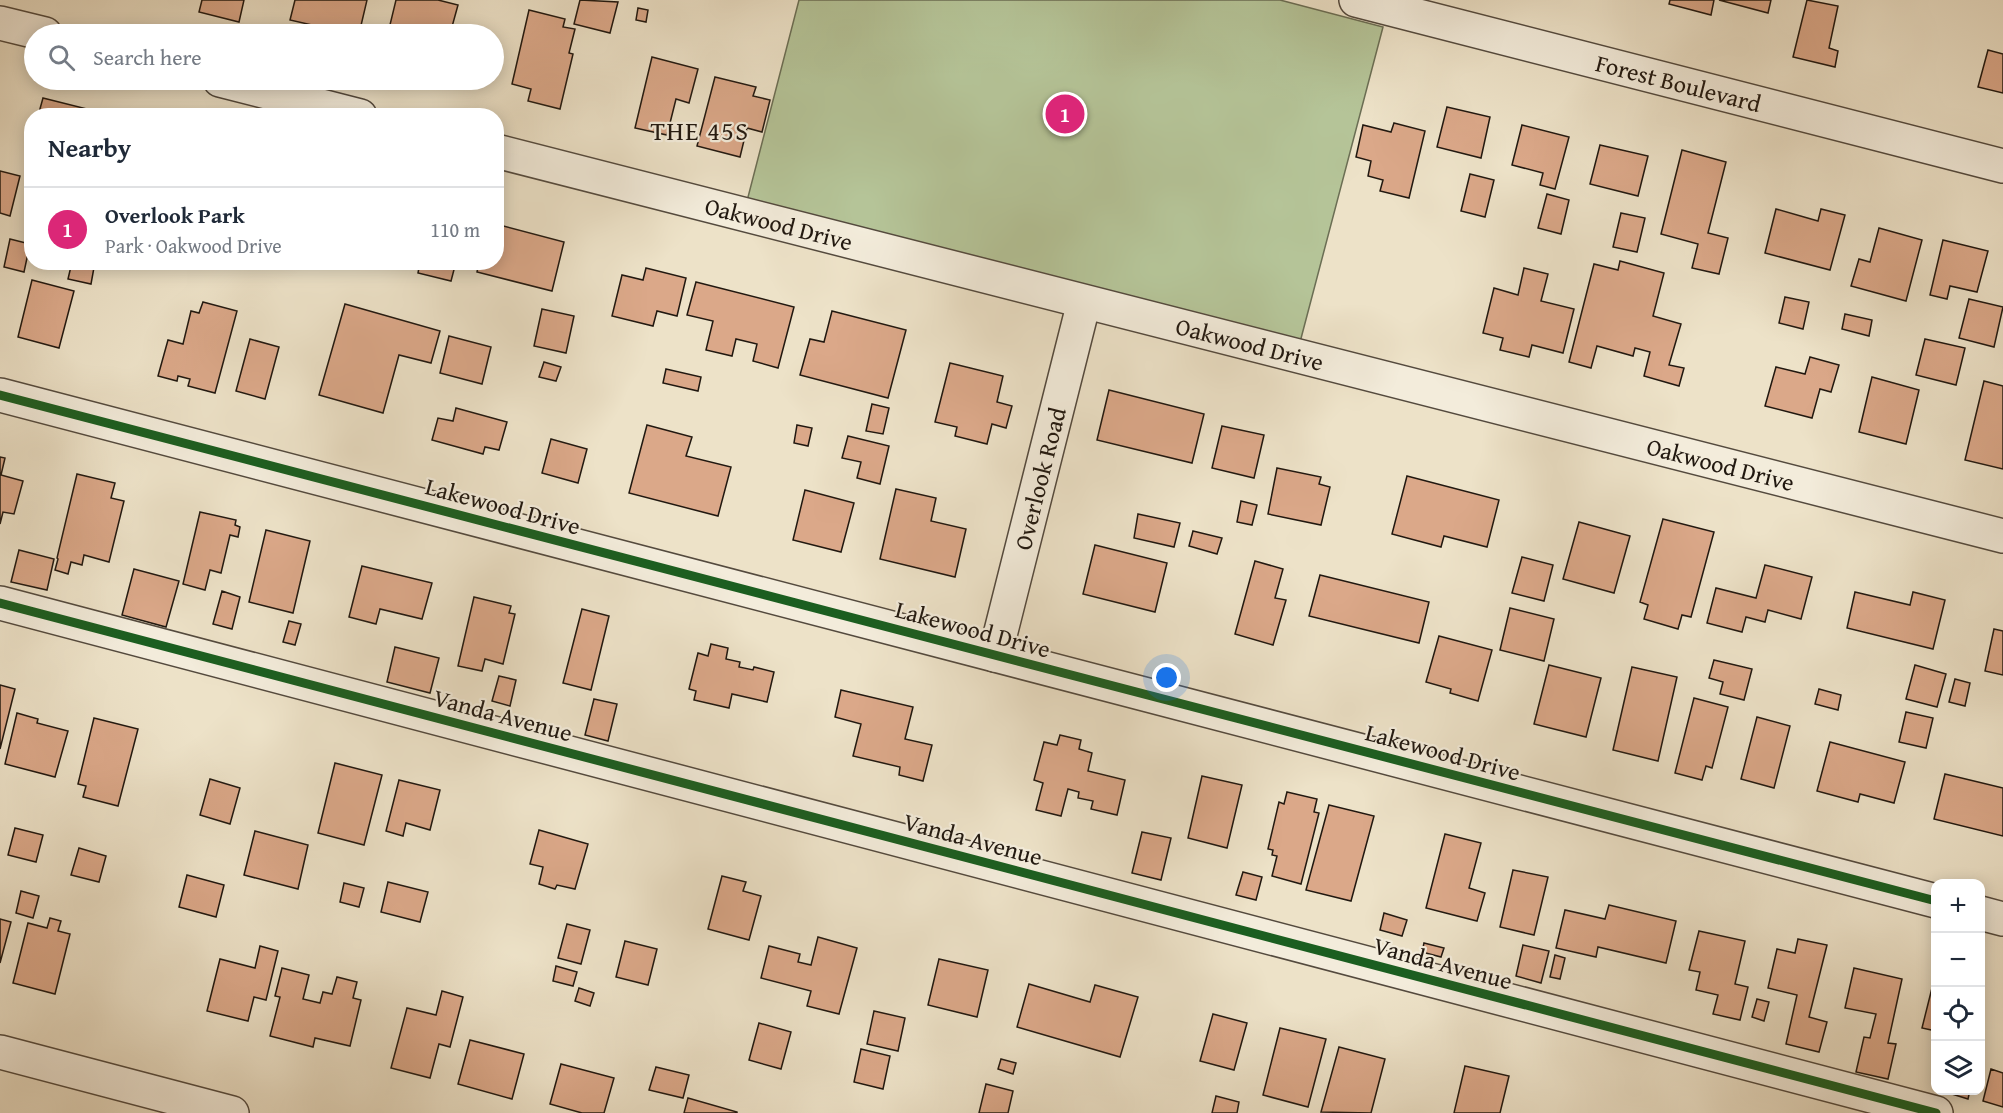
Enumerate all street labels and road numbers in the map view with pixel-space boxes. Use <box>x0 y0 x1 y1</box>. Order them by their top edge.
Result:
street label: Forest Boulevard <box>1592 45 1765 121</box>
street label: Oakwood Drive <box>701 188 857 259</box>
street label: Oakwood Drive <box>1172 308 1327 379</box>
street label: Overlook Road <box>1005 403 1074 554</box>
street label: Oakwood Drive <box>1643 428 1798 500</box>
street label: Lakewood Drive <box>422 469 584 543</box>
street label: Lakewood Drive <box>892 592 1054 666</box>
street label: Vanda Avenue <box>430 680 576 750</box>
street label: Lakewood Drive <box>1362 715 1524 789</box>
street label: Vanda Avenue <box>900 804 1046 874</box>
street label: Vanda Avenue <box>1370 928 1516 998</box>

